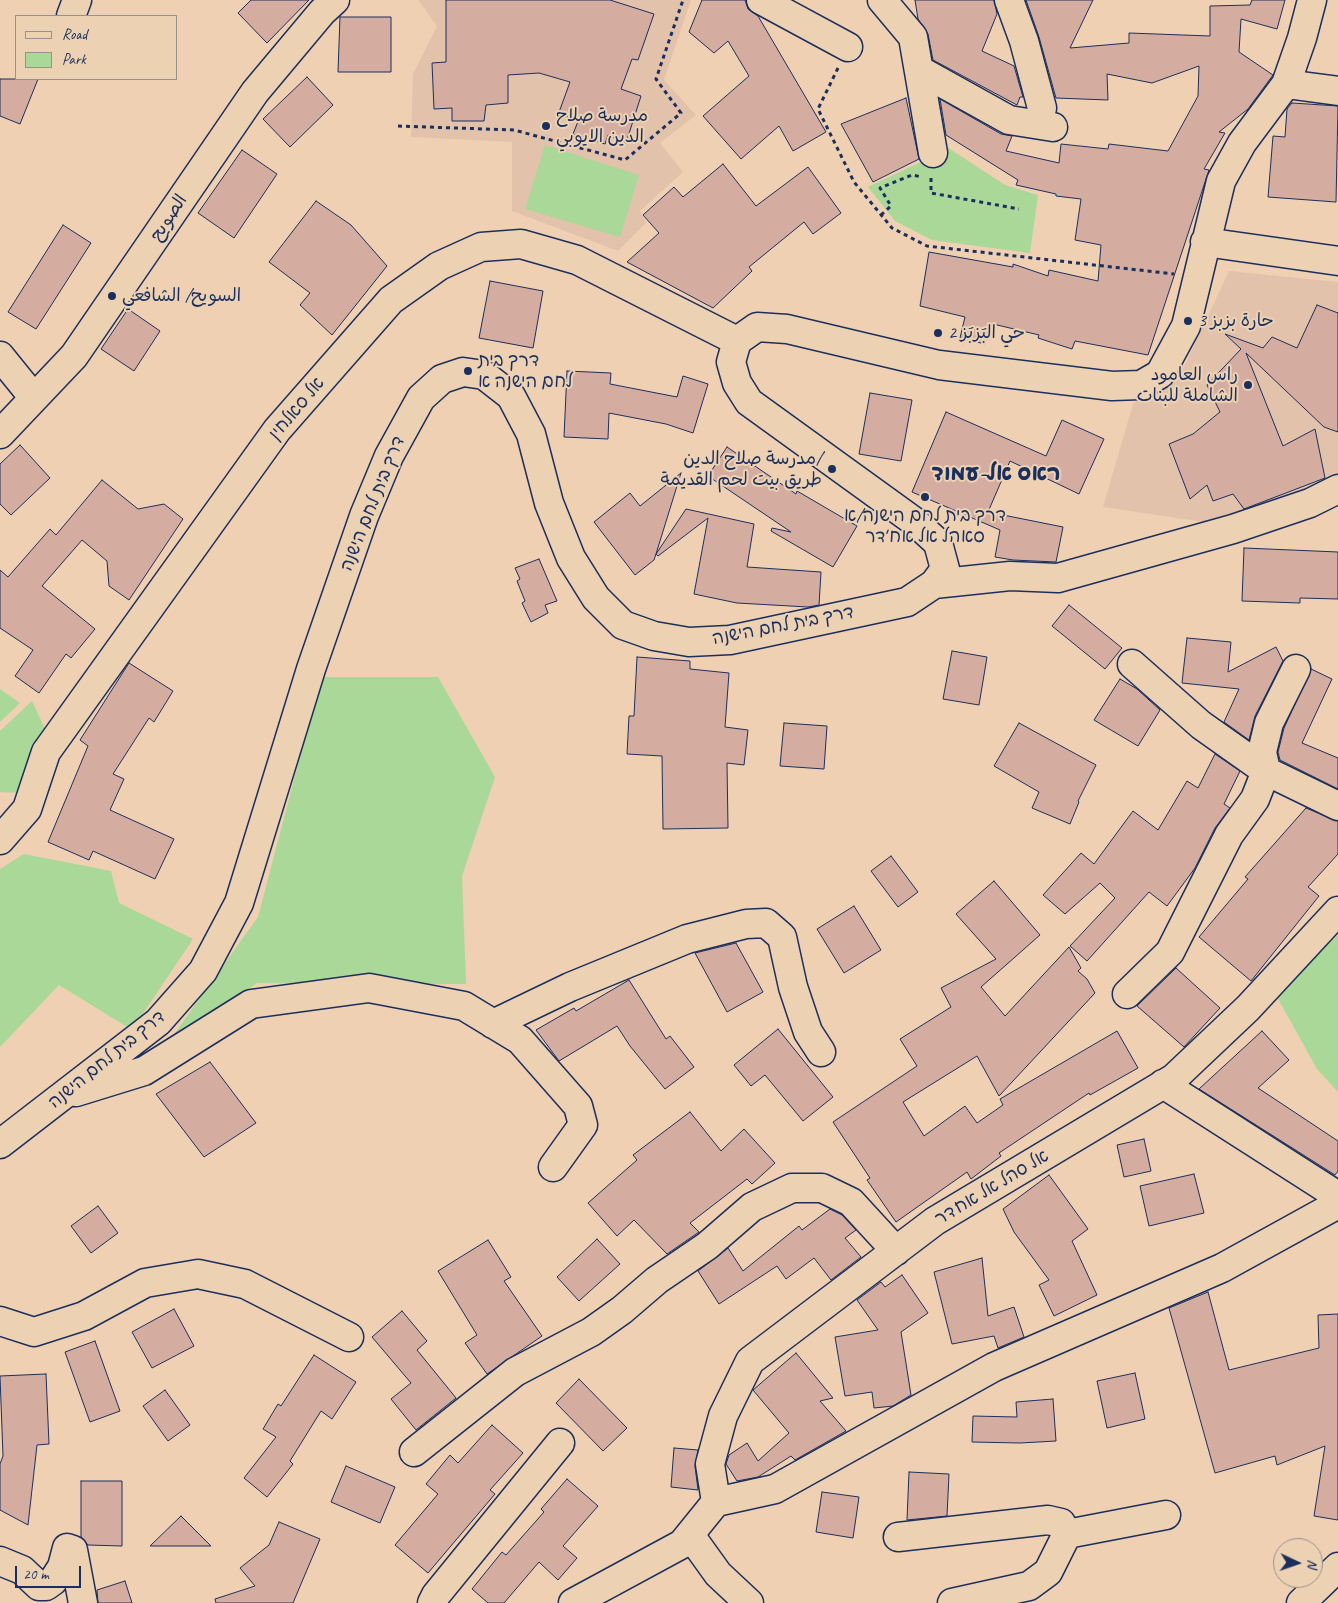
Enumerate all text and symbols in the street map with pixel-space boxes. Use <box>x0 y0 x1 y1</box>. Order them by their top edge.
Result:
legend <box>15 15 178 80</box>
text: Road <box>62 25 87 44</box>
text: Park <box>62 50 86 69</box>
place label: مدرسة صلاح الدين الايوبي <box>556 105 648 148</box>
marker: مدرسة صلاح الدين الايوبي <box>540 120 552 132</box>
street label: الصويح <box>146 191 192 245</box>
place label: السويح/ الشافعي <box>122 285 241 307</box>
marker: السويح/ الشافعي <box>106 290 118 302</box>
place label: حارة بزبز 3 <box>1198 310 1274 332</box>
marker: حارة بزبز 3 <box>1182 315 1194 327</box>
place label: حي البَزبَز 2 <box>948 322 1025 344</box>
marker: حي البَزبَز 2 <box>932 327 944 339</box>
place label: דרך בית לחם הישנה א <box>478 350 573 392</box>
place label: راس العامود الشاملة للبنات <box>1137 364 1238 406</box>
marker: דרך בית לחם הישנה א <box>462 365 474 377</box>
street label: אל סאלחין <box>264 373 330 445</box>
marker: راس العامود الشاملة للبنات <box>1242 379 1254 391</box>
street label: דרך בית לחם הישנה <box>336 433 410 575</box>
place label: مدرسة صلاح الدين/ طريق بيت لحم القديمة <box>660 448 822 490</box>
district label: ראס אל-עמוד <box>931 461 1061 487</box>
marker: مدرسة صلاح الدين/ طريق بيت لحم القديمة <box>826 463 838 475</box>
marker: דרך בית לחם הישנה/א סאהל אל אח׳דר <box>919 491 931 503</box>
place label: דרך בית לחם הישנה/א סאהל אל אח׳דר <box>844 505 1006 548</box>
street label: דרך בית לחם הישנה <box>710 602 856 650</box>
street label: דרך בית לחם הישנה <box>44 1006 170 1114</box>
street label: אל סהל אל אח'דר <box>931 1146 1053 1230</box>
north arrow <box>1273 1538 1323 1588</box>
scale bar <box>18 1556 84 1588</box>
text: N <box>1304 1559 1321 1569</box>
text: 20 m <box>23 1565 49 1584</box>

